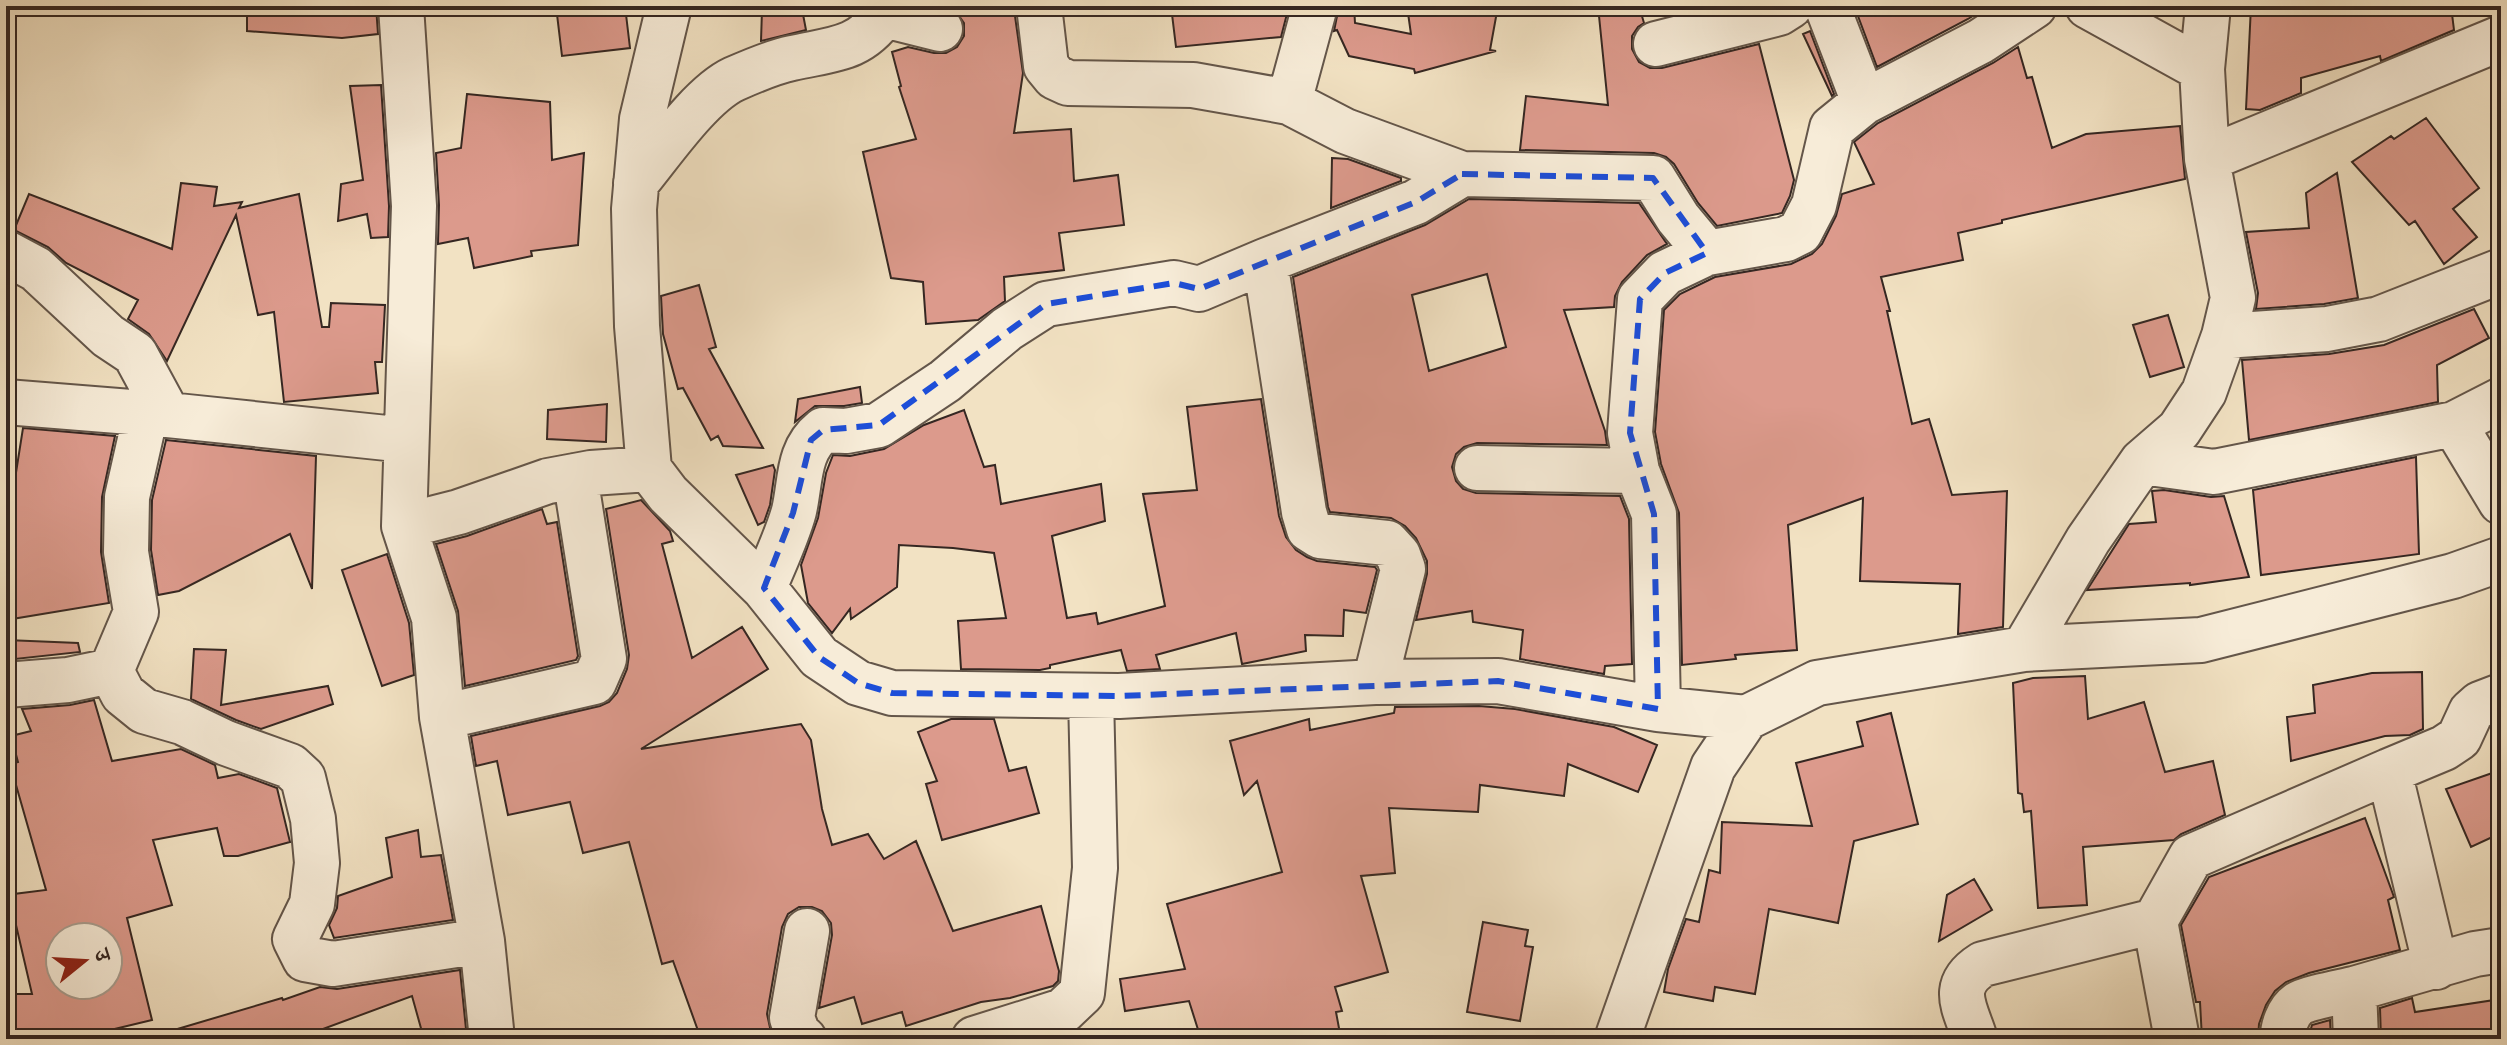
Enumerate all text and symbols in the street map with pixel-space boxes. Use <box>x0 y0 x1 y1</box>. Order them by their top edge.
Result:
north arrow <box>44 921 124 1001</box>
text: उ <box>85 943 119 967</box>

